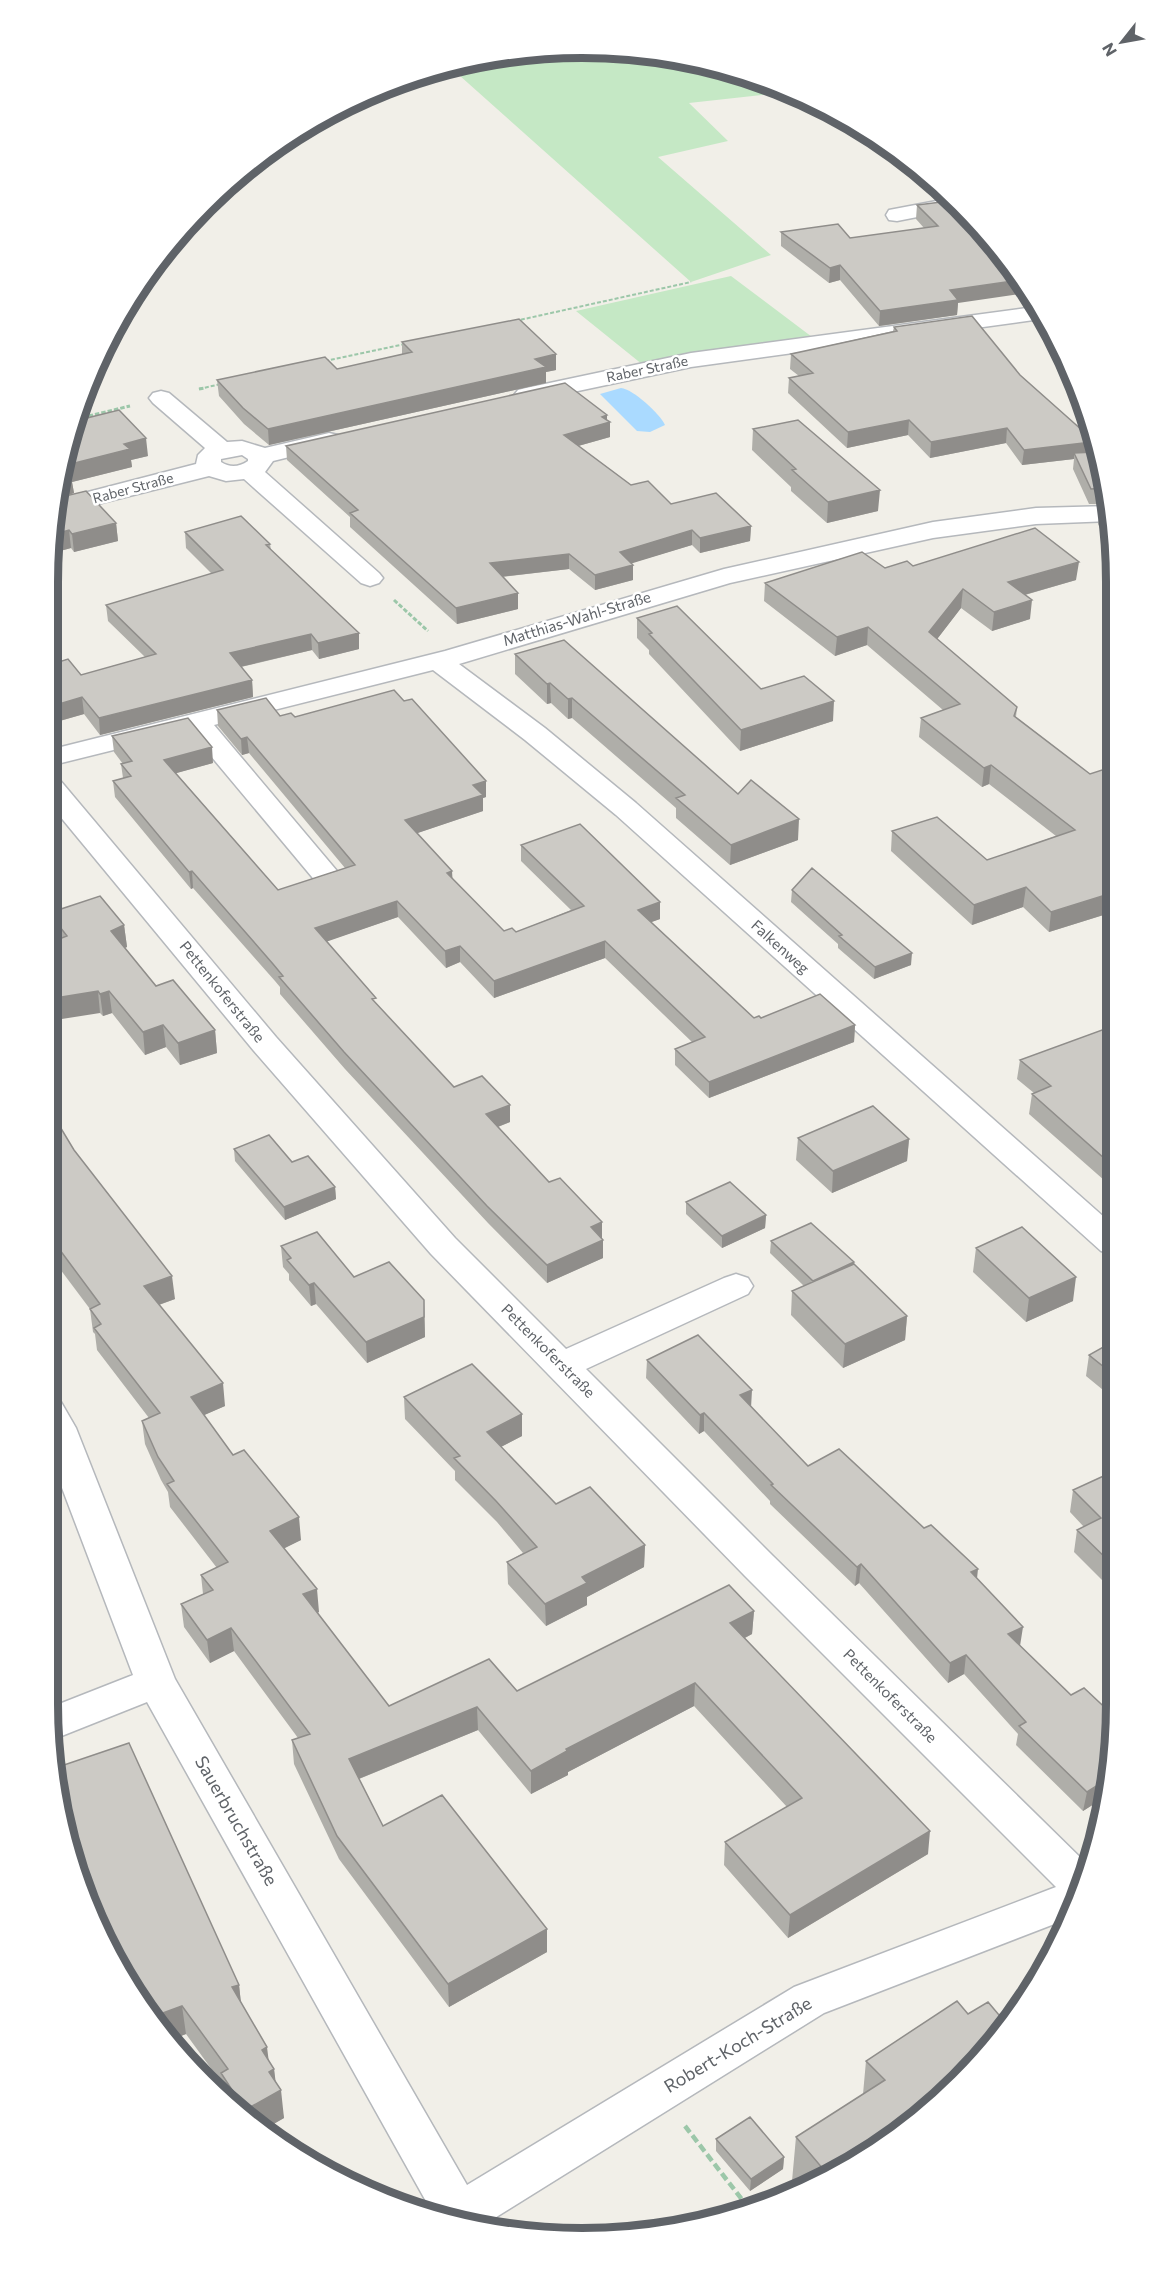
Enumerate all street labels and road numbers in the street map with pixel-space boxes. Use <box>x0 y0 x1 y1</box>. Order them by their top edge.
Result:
street label: Raber Straße <box>605 352 689 385</box>
street label: Raber Straße <box>91 469 175 506</box>
street label: Matthias-Wahl-Straße <box>501 587 653 649</box>
street label: Falkenweg <box>748 916 813 977</box>
street label: Pettenkoferstraße <box>176 937 269 1046</box>
street label: Pettenkoferstraße <box>498 1300 599 1401</box>
street label: Pettenkoferstraße <box>840 1645 941 1746</box>
street label: Sauerbruchstraße <box>191 1752 283 1889</box>
street label: Robert-Koch-Straße <box>660 1991 815 2097</box>

